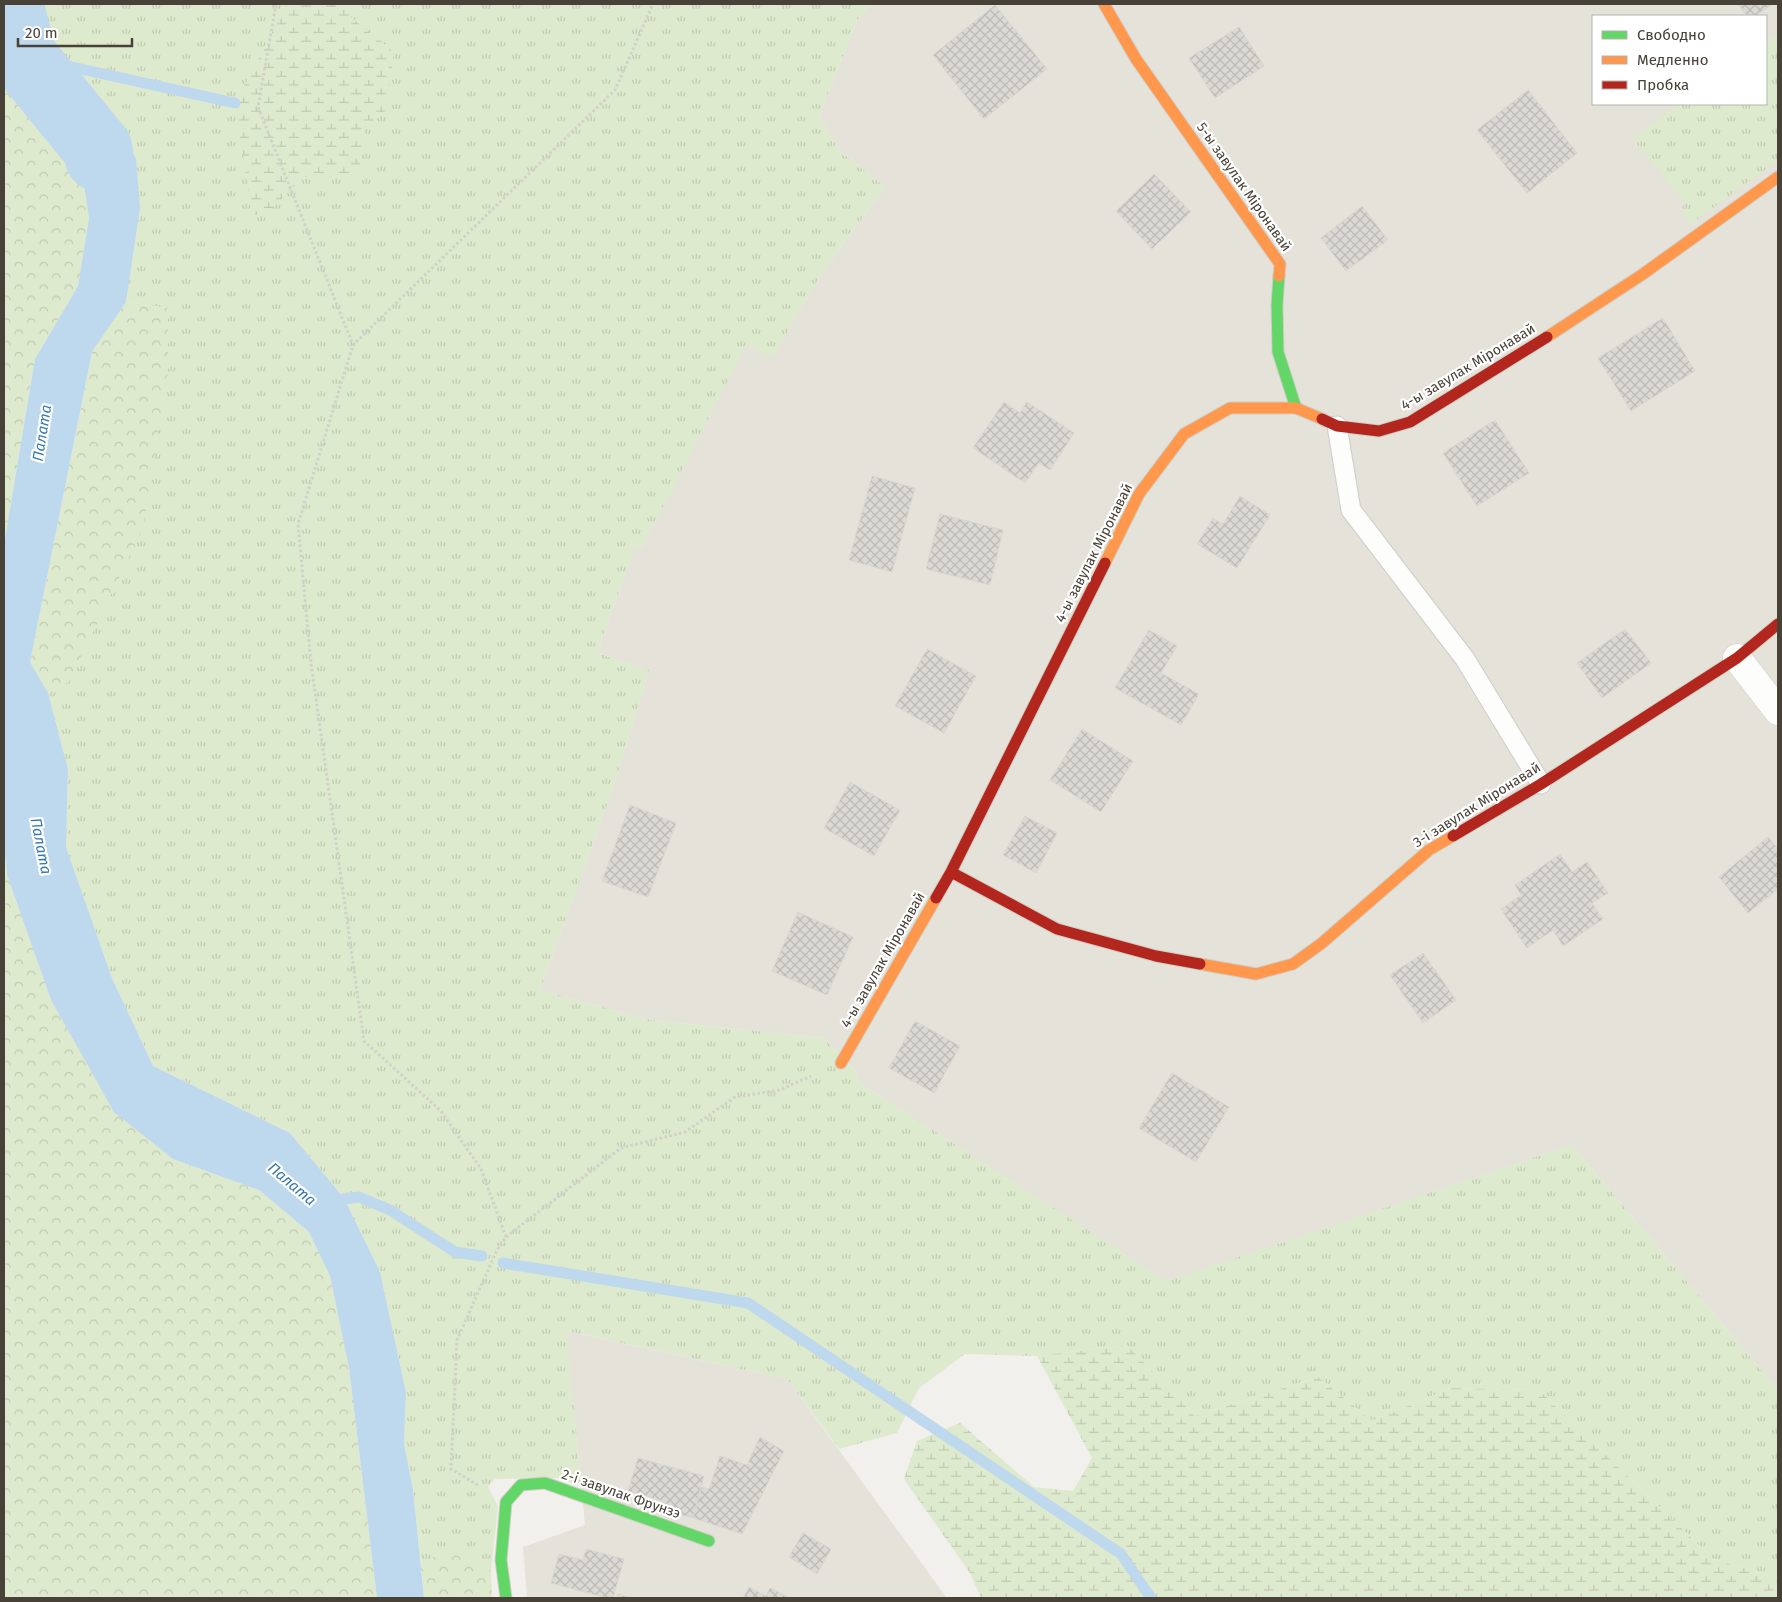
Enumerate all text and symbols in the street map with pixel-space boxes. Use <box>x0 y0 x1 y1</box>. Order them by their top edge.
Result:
scale bar <box>18 15 131 47</box>
legend <box>1592 15 1767 105</box>
text: 20 m <box>25 24 58 42</box>
text: Свободно <box>1637 26 1706 44</box>
text: Медленно <box>1637 51 1709 69</box>
text: Пробка <box>1637 76 1689 94</box>
street label: 5-ы завулак Міронавай <box>1193 119 1295 255</box>
street label: 4-ы завулак Міронавай <box>1398 320 1538 414</box>
water label: Палата <box>29 403 55 463</box>
street label: 4-ы завулак Міронавай <box>1052 481 1136 625</box>
street label: 3-і завулак Міронавай <box>1410 759 1544 851</box>
water label: Палата <box>27 816 55 876</box>
street label: 4-ы завулак Міронавай <box>837 889 929 1031</box>
water label: Палата <box>264 1159 320 1209</box>
street label: 2-і завулак Фрунзэ <box>559 1466 683 1522</box>

